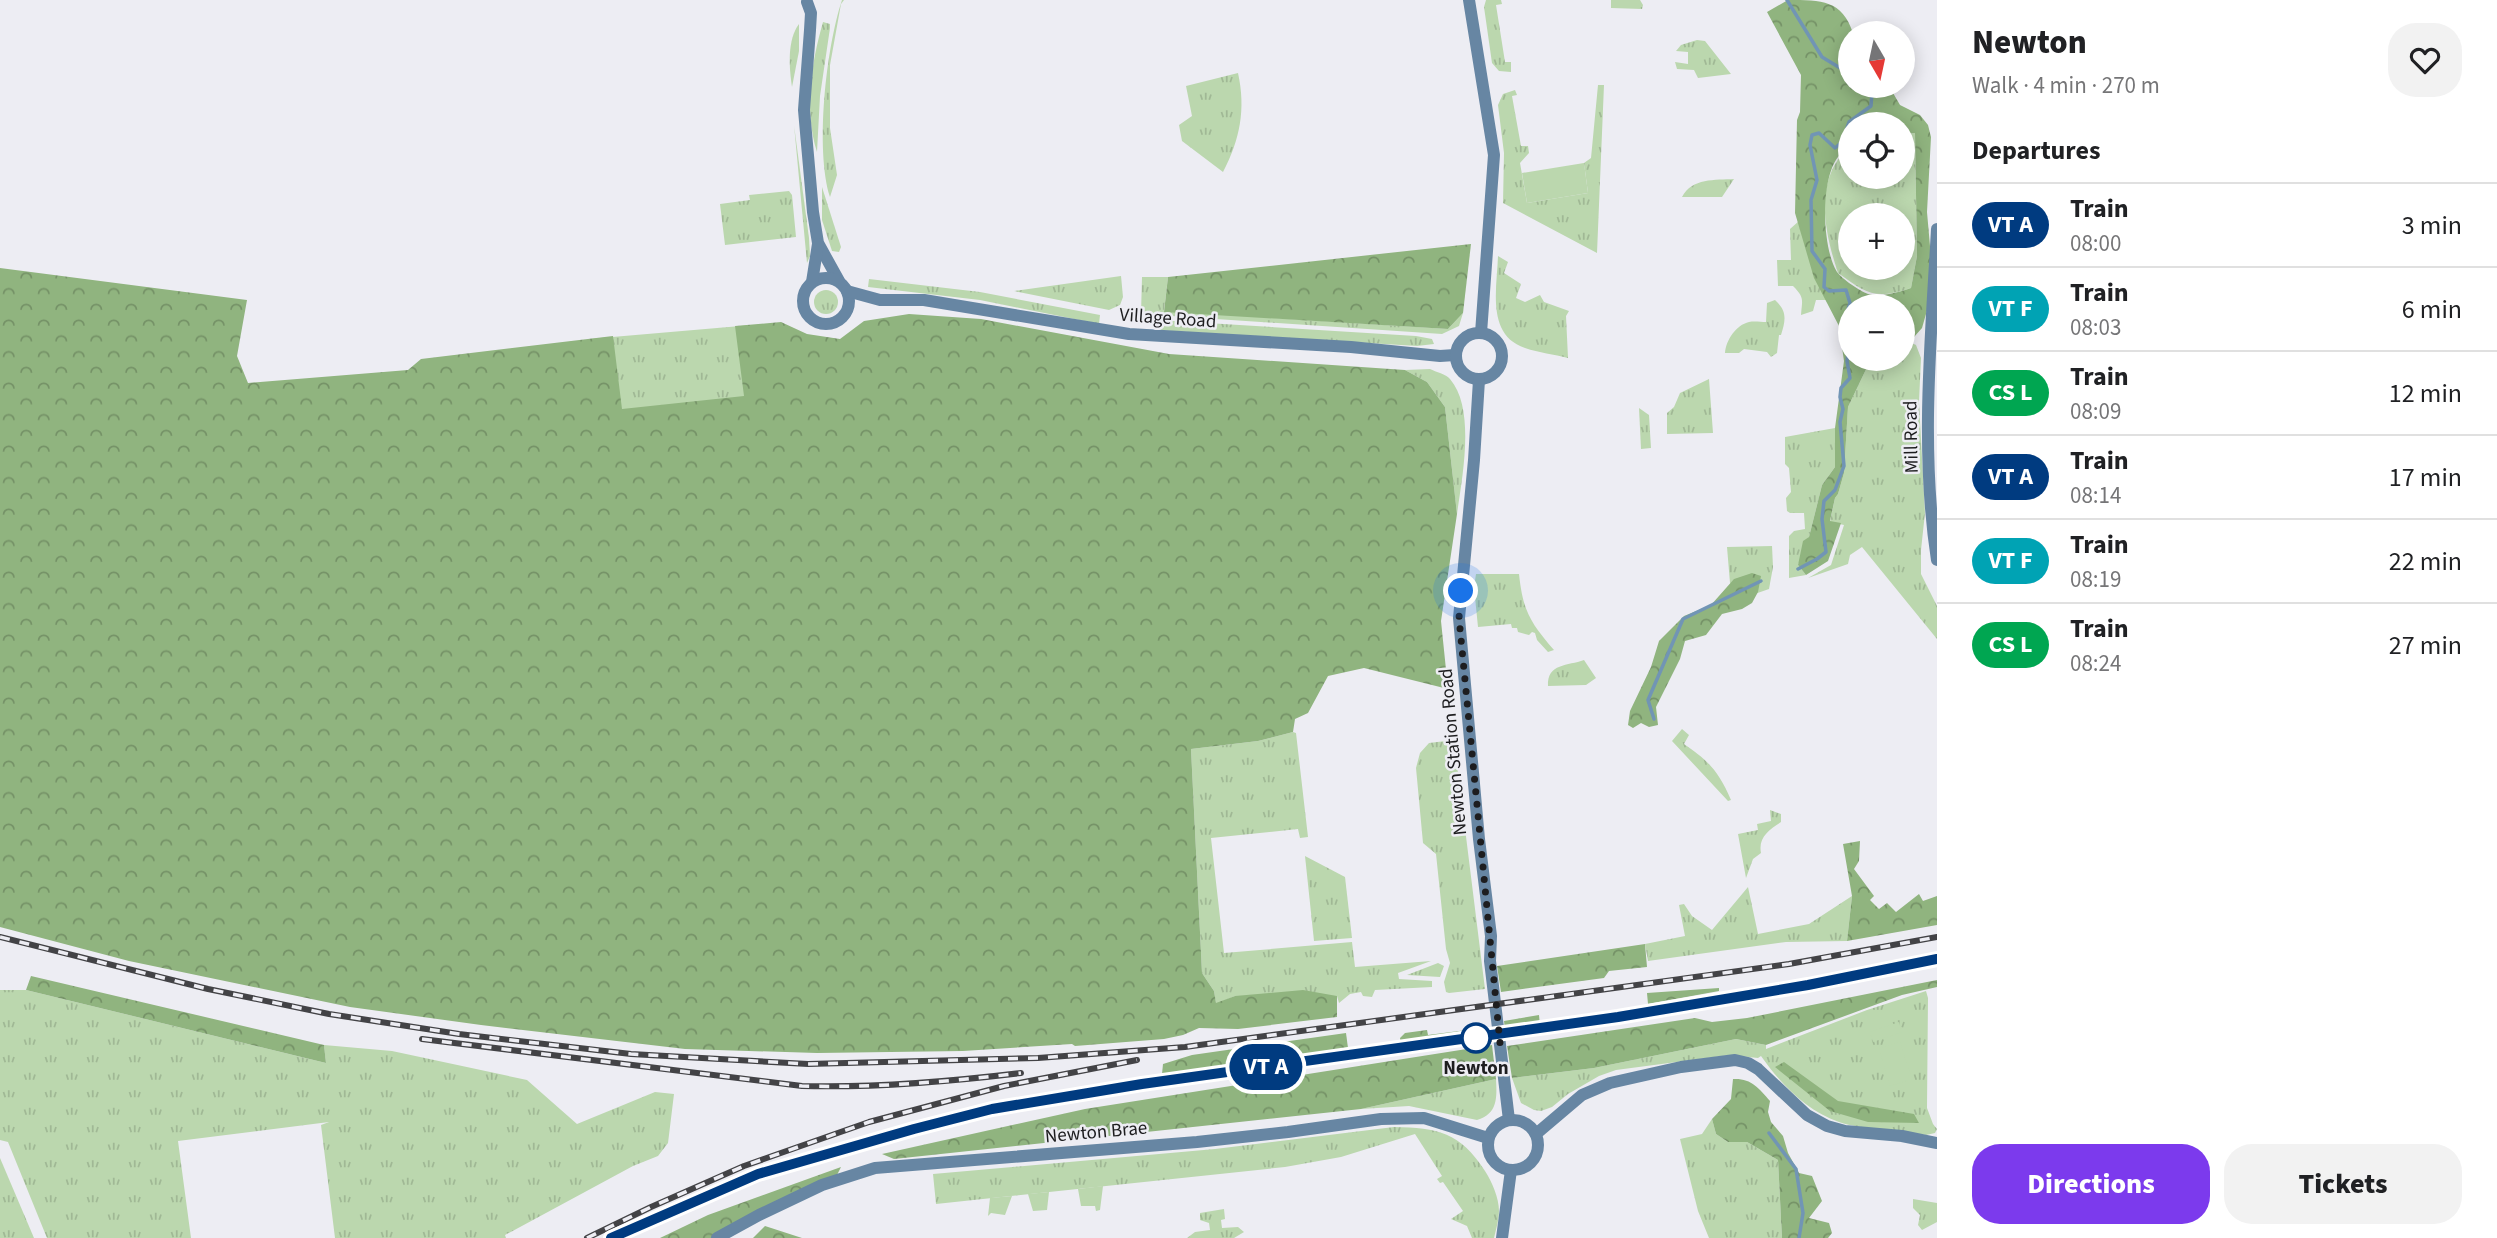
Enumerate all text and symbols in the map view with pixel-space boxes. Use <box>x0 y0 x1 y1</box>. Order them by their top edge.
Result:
text: Newton <box>1972 19 2087 66</box>
north arrow <box>1838 21 1914 98</box>
map controls <box>1838 21 1915 371</box>
button: heart <box>2388 23 2462 97</box>
text: Walk · 4 min · 270 m <box>1972 69 2160 102</box>
button: locate <box>1838 112 1915 189</box>
text: Departures <box>1972 132 2100 169</box>
text: Train <box>2070 190 2129 227</box>
button: + <box>1838 203 1915 280</box>
text: VT A <box>1988 207 2033 242</box>
text: 3 min <box>2402 207 2462 244</box>
text: 08:00 <box>2070 227 2121 260</box>
text: Train <box>2070 274 2129 311</box>
text: VT F <box>1988 291 2033 326</box>
text: 6 min <box>2402 291 2462 328</box>
button: − <box>1838 294 1915 371</box>
street label: Village Road <box>1119 302 1217 335</box>
text: 08:03 <box>2070 311 2121 344</box>
text: Train <box>2070 358 2129 395</box>
text: CS L <box>1989 375 2032 410</box>
text: 12 min <box>2389 375 2462 412</box>
text: 08:09 <box>2070 395 2121 428</box>
street label: Mill Road <box>1897 400 1926 474</box>
text: Train <box>2070 442 2129 479</box>
text: VT A <box>1988 459 2033 494</box>
text: 17 min <box>2389 459 2462 496</box>
text: 08:14 <box>2070 479 2121 512</box>
text: Train <box>2070 526 2129 563</box>
text: VT F <box>1988 543 2033 578</box>
text: 22 min <box>2389 543 2462 580</box>
text: 08:19 <box>2070 563 2121 596</box>
your location <box>1443 573 1478 608</box>
text: Train <box>2070 610 2129 647</box>
text: CS L <box>1989 627 2032 662</box>
text: 27 min <box>2389 627 2462 664</box>
text: 08:24 <box>2070 647 2121 680</box>
street label: Newton Station Road <box>1433 667 1474 836</box>
marker: Newton <box>1461 1023 1491 1053</box>
line badge: VT A <box>1217 1044 1315 1090</box>
text: VT A <box>1243 1049 1289 1084</box>
place label: Newton <box>1443 1055 1509 1082</box>
street label: Newton Brae <box>1044 1115 1148 1150</box>
button: Directions <box>1972 1144 2210 1224</box>
button: Tickets <box>2224 1144 2462 1224</box>

